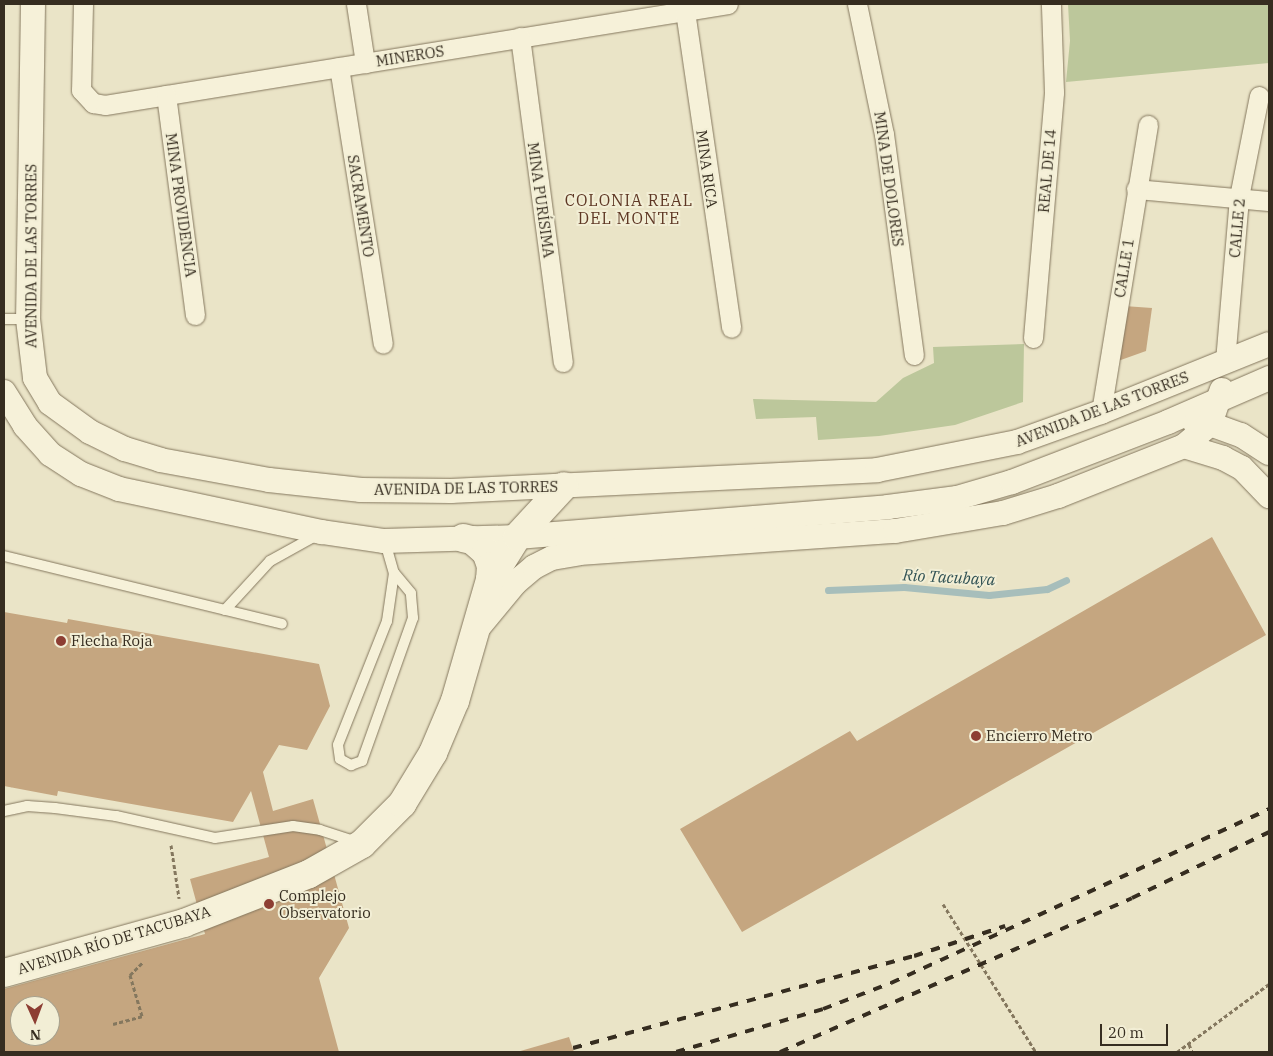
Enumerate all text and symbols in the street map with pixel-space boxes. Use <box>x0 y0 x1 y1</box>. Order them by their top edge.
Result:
street label: MINEROS <box>374 42 446 70</box>
street label: MINA DE DOLORES <box>871 110 907 248</box>
street label: REAL DE 14 <box>1034 128 1060 214</box>
street label: MINA RICA <box>693 129 721 209</box>
street label: MINA PROVIDENCIA <box>162 132 200 278</box>
street label: MINA PURÍSIMA <box>524 141 558 259</box>
street label: SACRAMENTO <box>344 153 378 259</box>
street label: AVENIDA DE LAS TORRES <box>22 164 40 348</box>
district label: COLONIA REAL DEL MONTE <box>563 190 695 228</box>
street label: CALLE 2 <box>1225 197 1249 259</box>
street label: CALLE 1 <box>1110 237 1138 299</box>
street label: AVENIDA DE LAS TORRES <box>1013 368 1191 450</box>
street label: AVENIDA DE LAS TORRES <box>374 477 558 499</box>
water label: Río Tacubaya <box>902 565 996 589</box>
place label: Flecha Roja <box>71 632 153 650</box>
marker: Flecha Roja <box>55 635 67 647</box>
place label: Encierro Metro <box>986 727 1092 745</box>
marker: Encierro Metro <box>970 730 982 742</box>
place label: Complejo Observatorio <box>279 886 371 921</box>
marker: Complejo Observatorio <box>263 898 275 910</box>
street label: AVENIDA RÍO DE TACUBAYA <box>15 902 213 978</box>
north arrow <box>10 996 60 1046</box>
scale bar <box>1103 1014 1170 1046</box>
text: 20 m <box>1108 1023 1144 1042</box>
text: N <box>30 1026 41 1044</box>

